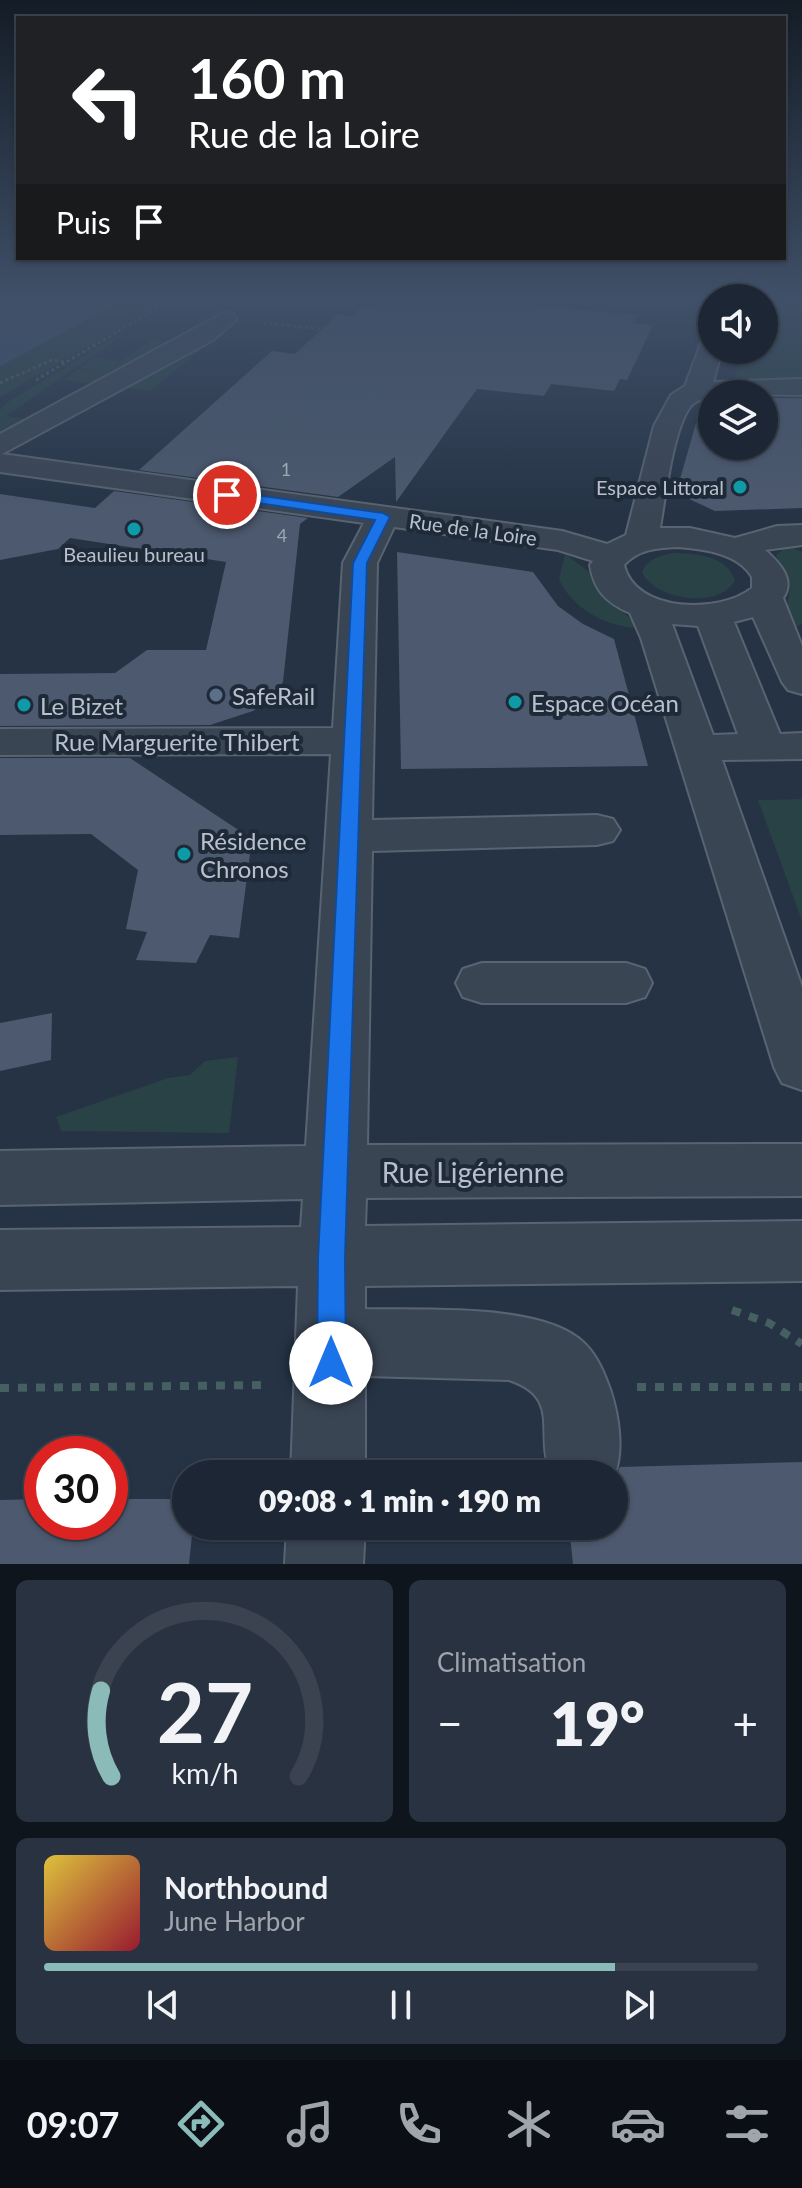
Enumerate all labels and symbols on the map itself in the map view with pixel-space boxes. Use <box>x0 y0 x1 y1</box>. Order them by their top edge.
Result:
house number: 1 <box>281 458 291 480</box>
pin <box>193 461 261 529</box>
place label: Espace Littoral <box>596 475 724 499</box>
marker: Espace Littoral <box>731 478 749 496</box>
street label: Rue de la Loire <box>408 508 538 550</box>
marker: Beaulieu bureau <box>125 520 143 538</box>
house number: 4 <box>277 524 287 546</box>
place label: Beaulieu bureau <box>63 542 205 566</box>
place label: SafeRail <box>232 681 315 710</box>
marker: SafeRail <box>207 686 225 704</box>
place label: Espace Océan <box>531 688 679 717</box>
place label: Le Bizet <box>40 691 123 720</box>
marker: Espace Océan <box>506 693 524 711</box>
marker: Le Bizet <box>15 696 33 714</box>
street label: Rue Marguerite Thibert <box>54 727 300 756</box>
place label: Résidence Chronos <box>200 826 307 883</box>
marker: Résidence Chronos <box>175 845 193 863</box>
street label: Rue Ligérienne <box>382 1155 564 1189</box>
position arrow <box>289 1321 373 1405</box>
speed limit sign: 30 <box>24 1436 128 1540</box>

